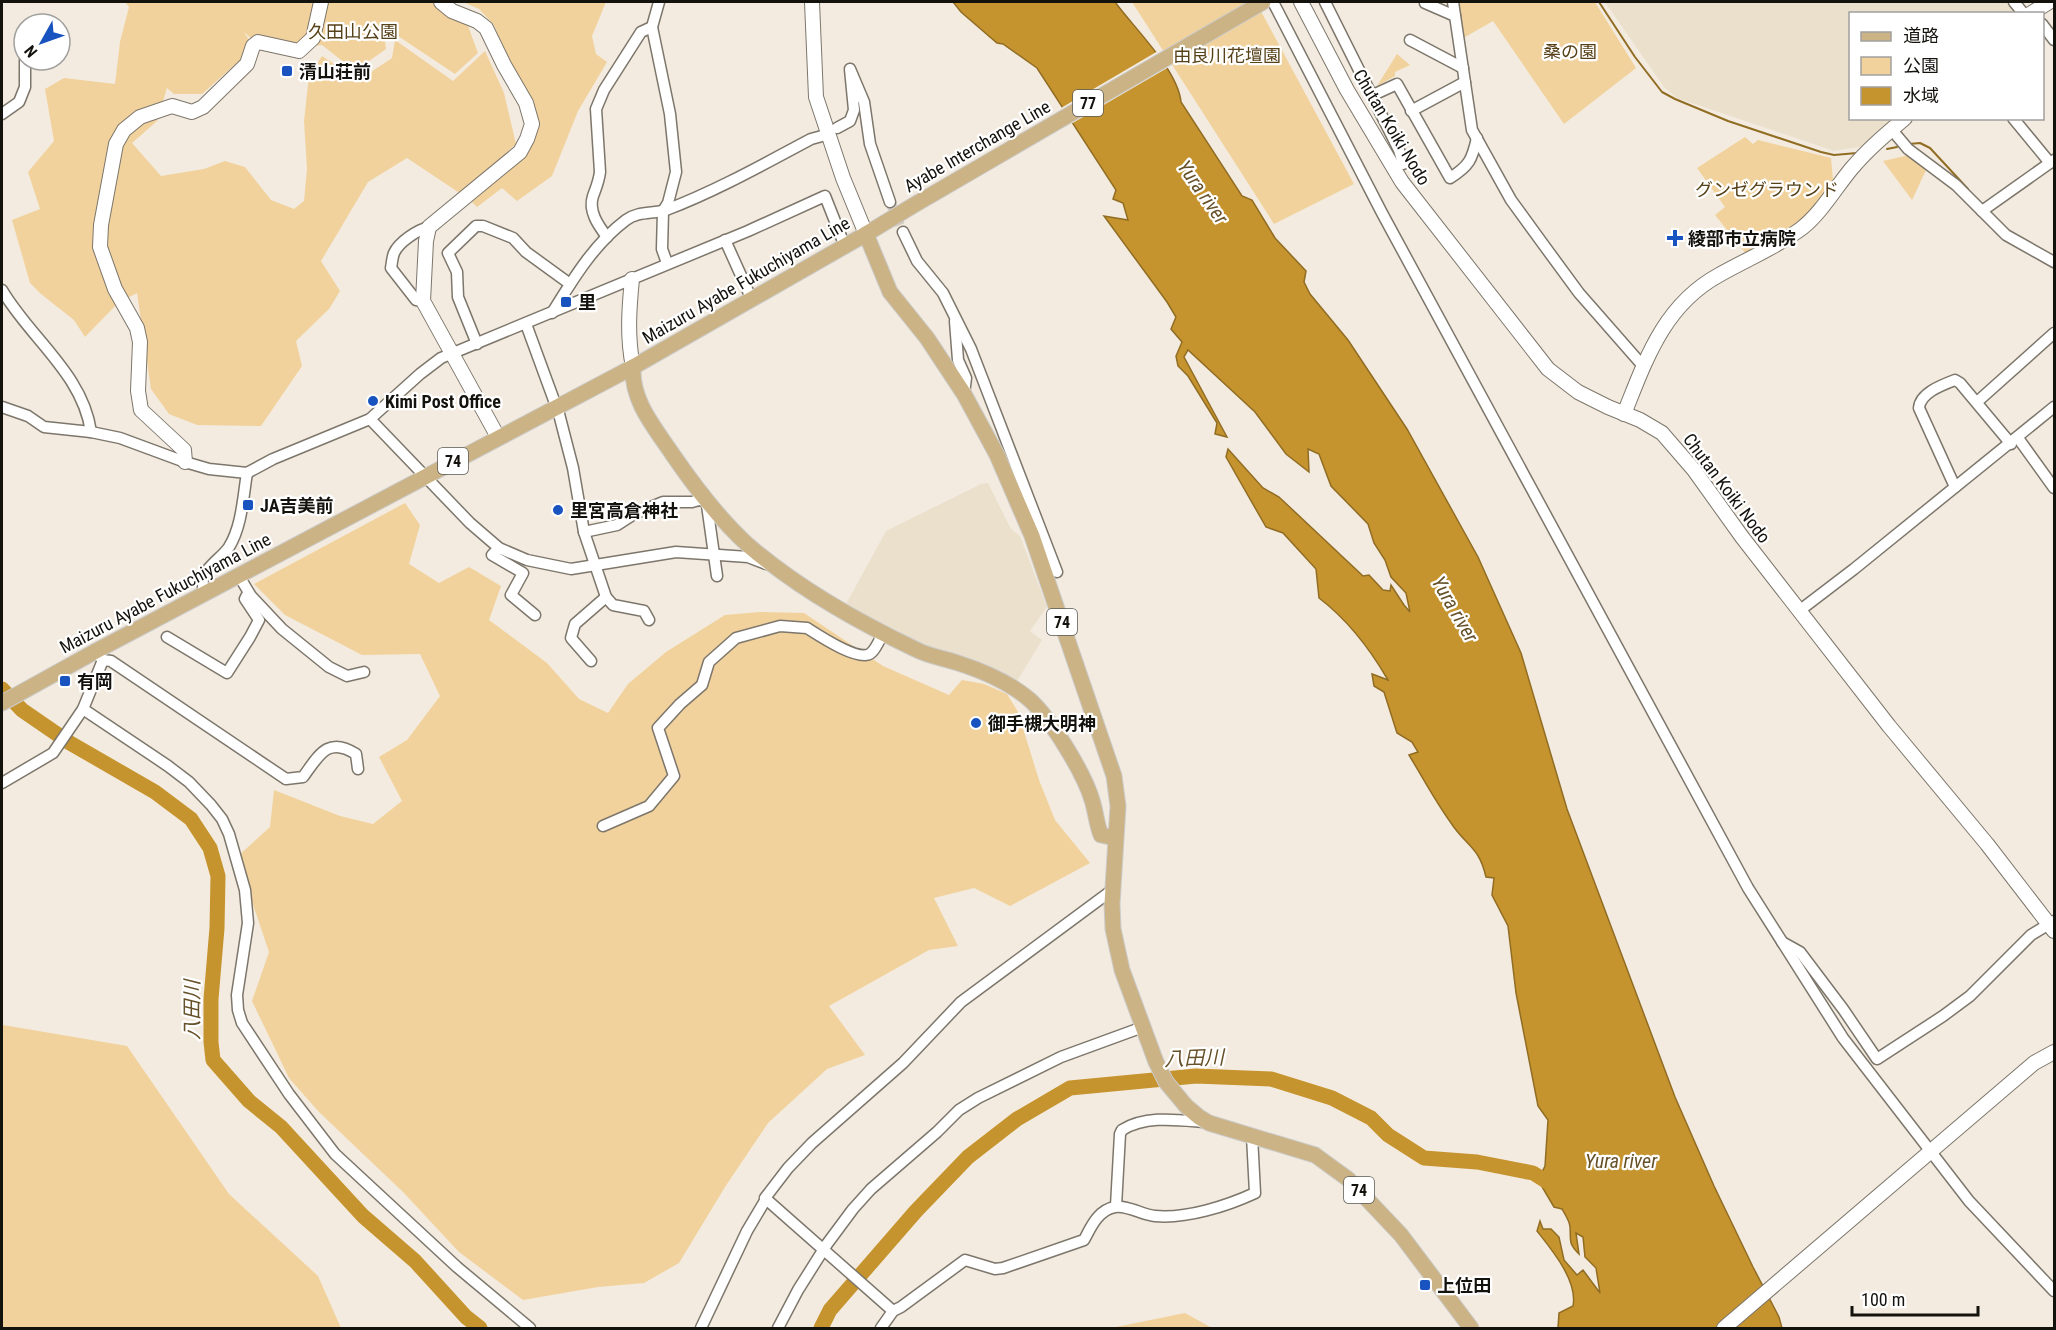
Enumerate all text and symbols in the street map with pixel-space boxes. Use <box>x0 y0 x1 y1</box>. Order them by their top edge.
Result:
north arrow <box>12 12 72 72</box>
legend <box>1849 12 2044 120</box>
park label: 久田山公園 <box>308 21 398 42</box>
text: 道路 <box>1903 25 1939 46</box>
text: N <box>20 41 41 61</box>
park label: 桑の園 <box>1543 41 1597 62</box>
park label: 由良川花壇園 <box>1173 45 1281 66</box>
text: 公園 <box>1903 55 1939 76</box>
place label: 清山荘前 <box>299 61 371 82</box>
marker: 清山荘前 <box>280 64 294 78</box>
street label: Chutan Koiki Nodo <box>1349 65 1435 189</box>
text: 水域 <box>1903 85 1939 106</box>
road number: 77 <box>1073 90 1103 116</box>
street label: Ayabe Interchange Line <box>900 96 1054 196</box>
water label: Yura river <box>1172 156 1234 229</box>
park label: グンゼグラウンド <box>1695 179 1839 200</box>
street label: Maizuru Ayabe Fukuchiyama Line <box>639 212 853 348</box>
place label: 綾部市立病院 <box>1688 228 1796 249</box>
marker: 綾部市立病院 <box>1666 229 1684 247</box>
place label: 里 <box>578 292 596 313</box>
marker: 里 <box>559 295 573 309</box>
place label: Kimi Post Office <box>385 391 501 412</box>
marker: Kimi Post Office <box>366 394 380 408</box>
street label: Chutan Koiki Nodo <box>1679 429 1775 547</box>
road number: 74 <box>438 448 468 474</box>
place label: JA吉美前 <box>260 495 333 516</box>
marker: JA吉美前 <box>241 498 255 512</box>
place label: 里宮高倉神社 <box>570 500 678 521</box>
marker: 里宮高倉神社 <box>551 503 565 517</box>
street label: Maizuru Ayabe Fukuchiyama Line <box>56 528 274 658</box>
water label: Yura river <box>1427 572 1484 647</box>
road number: 74 <box>1047 609 1077 635</box>
place label: 有岡 <box>77 671 113 692</box>
marker: 有岡 <box>58 674 72 688</box>
place label: 御手槻大明神 <box>987 713 1096 734</box>
marker: 御手槻大明神 <box>969 716 983 730</box>
water label: 八田川 <box>180 978 204 1040</box>
water label: 八田川 <box>1164 1045 1226 1071</box>
water label: Yura river <box>1585 1149 1658 1173</box>
road number: 74 <box>1344 1177 1374 1203</box>
place label: 上位田 <box>1437 1275 1491 1296</box>
marker: 上位田 <box>1418 1278 1432 1292</box>
scale bar <box>1852 1279 1978 1317</box>
text: 100 m <box>1861 1289 1905 1310</box>

